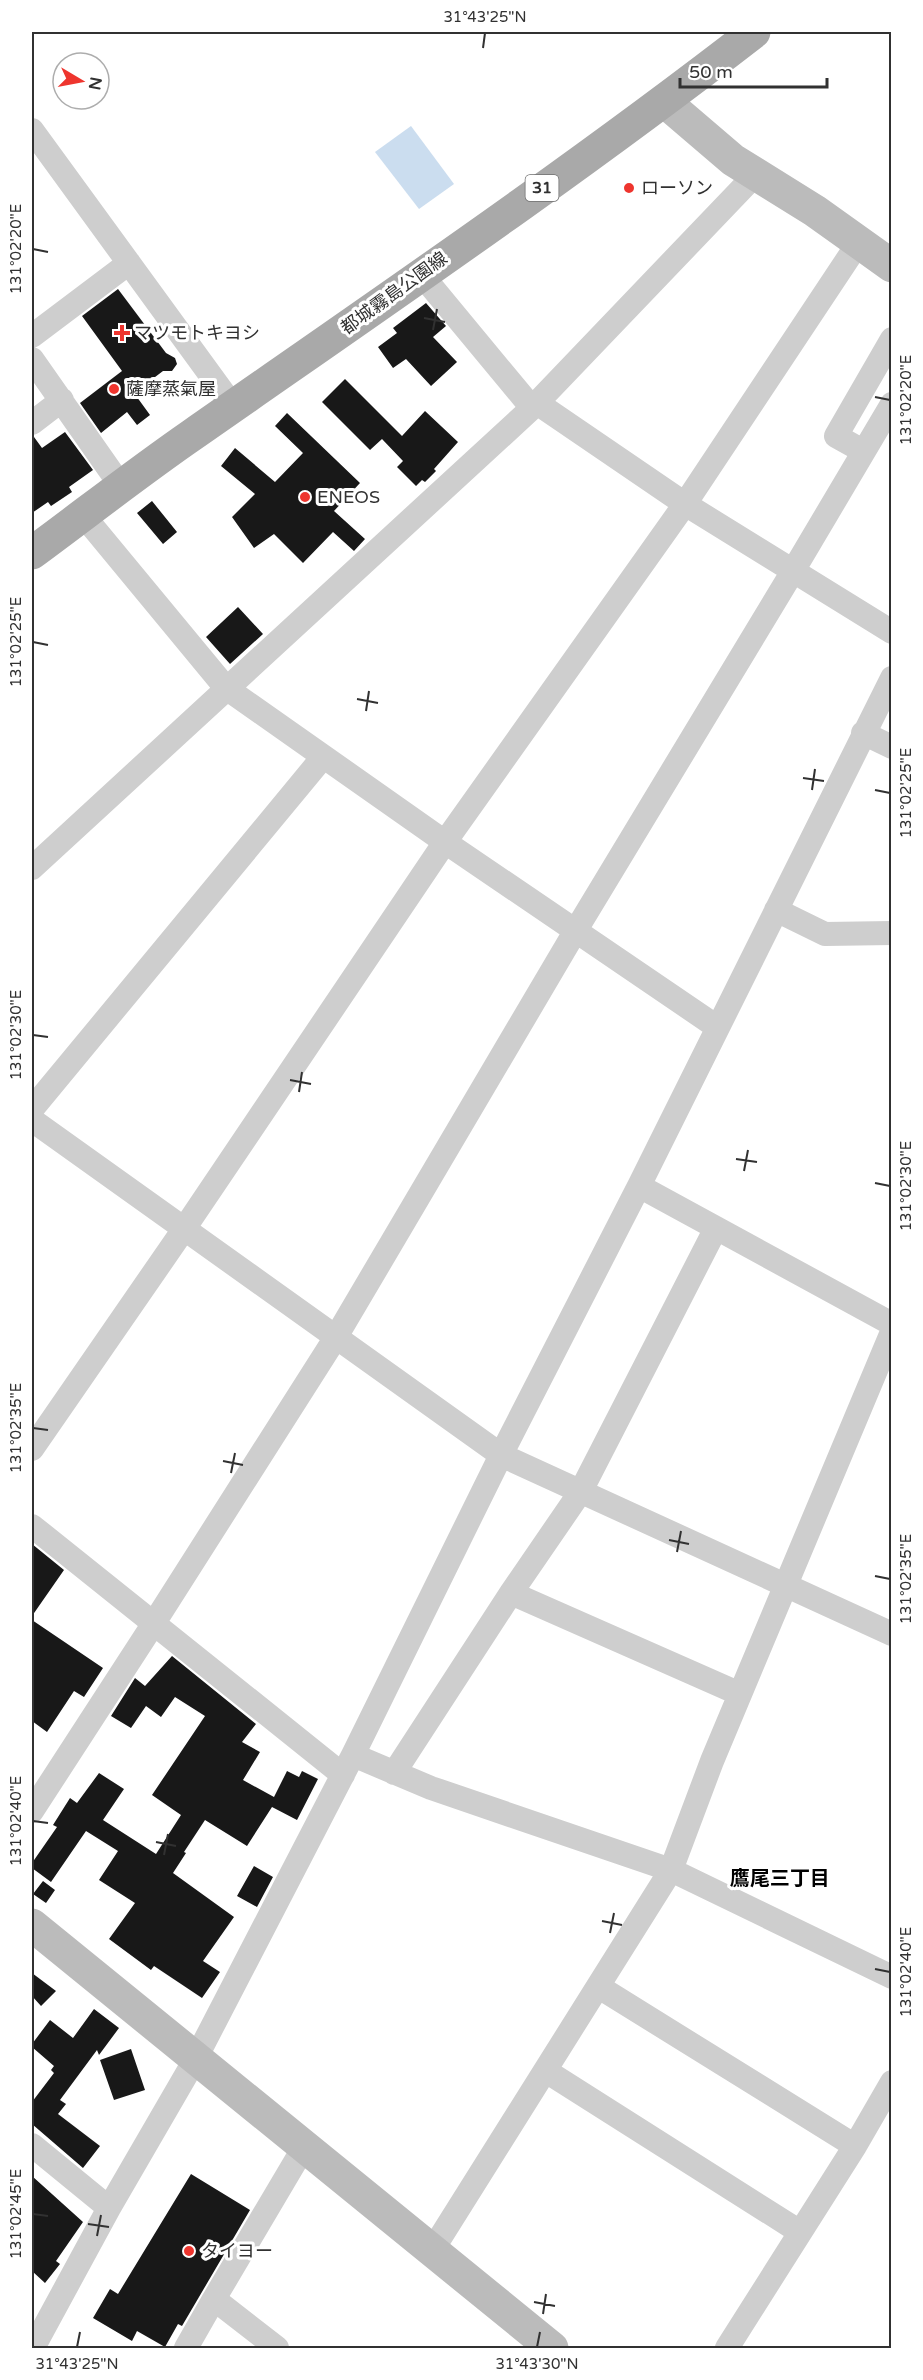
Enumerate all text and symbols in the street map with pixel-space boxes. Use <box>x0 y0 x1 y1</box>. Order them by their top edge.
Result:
text: 31°43'25"N <box>443 8 527 26</box>
north arrow <box>51 51 111 111</box>
scale bar <box>680 51 827 89</box>
text: 50 m <box>689 61 733 83</box>
text: N <box>84 75 106 91</box>
road number: 31 <box>526 175 558 201</box>
place label: ローソン <box>641 177 713 199</box>
marker: ローソン <box>622 181 636 195</box>
text: 131°02'20"E <box>7 204 25 294</box>
street label: 都城霧島公園線 <box>337 247 451 339</box>
place label: マツモトキヨシ <box>134 322 260 344</box>
marker: マツモトキヨシ <box>115 326 129 340</box>
text: 131°02'20"E <box>897 355 915 445</box>
place label: 薩摩蒸氣屋 <box>126 378 216 400</box>
marker: 薩摩蒸氣屋 <box>107 382 121 396</box>
place label: ENEOS <box>317 486 380 508</box>
marker: ENEOS <box>298 490 312 504</box>
text: 131°02'25"E <box>7 597 25 687</box>
text: 131°02'25"E <box>897 748 915 838</box>
text: 131°02'30"E <box>7 990 25 1080</box>
text: 131°02'30"E <box>897 1141 915 1231</box>
text: 131°02'35"E <box>7 1383 25 1473</box>
text: 131°02'35"E <box>897 1534 915 1624</box>
text: 131°02'40"E <box>7 1776 25 1866</box>
district label: 鷹尾三丁目 <box>730 1867 830 1891</box>
text: 131°02'40"E <box>897 1927 915 2017</box>
text: 131°02'45"E <box>7 2169 25 2259</box>
place label: タイヨー <box>201 2240 273 2262</box>
marker: タイヨー <box>182 2244 196 2258</box>
text: 31°43'25"N <box>35 2355 119 2373</box>
text: 31°43'30"N <box>495 2355 579 2373</box>

